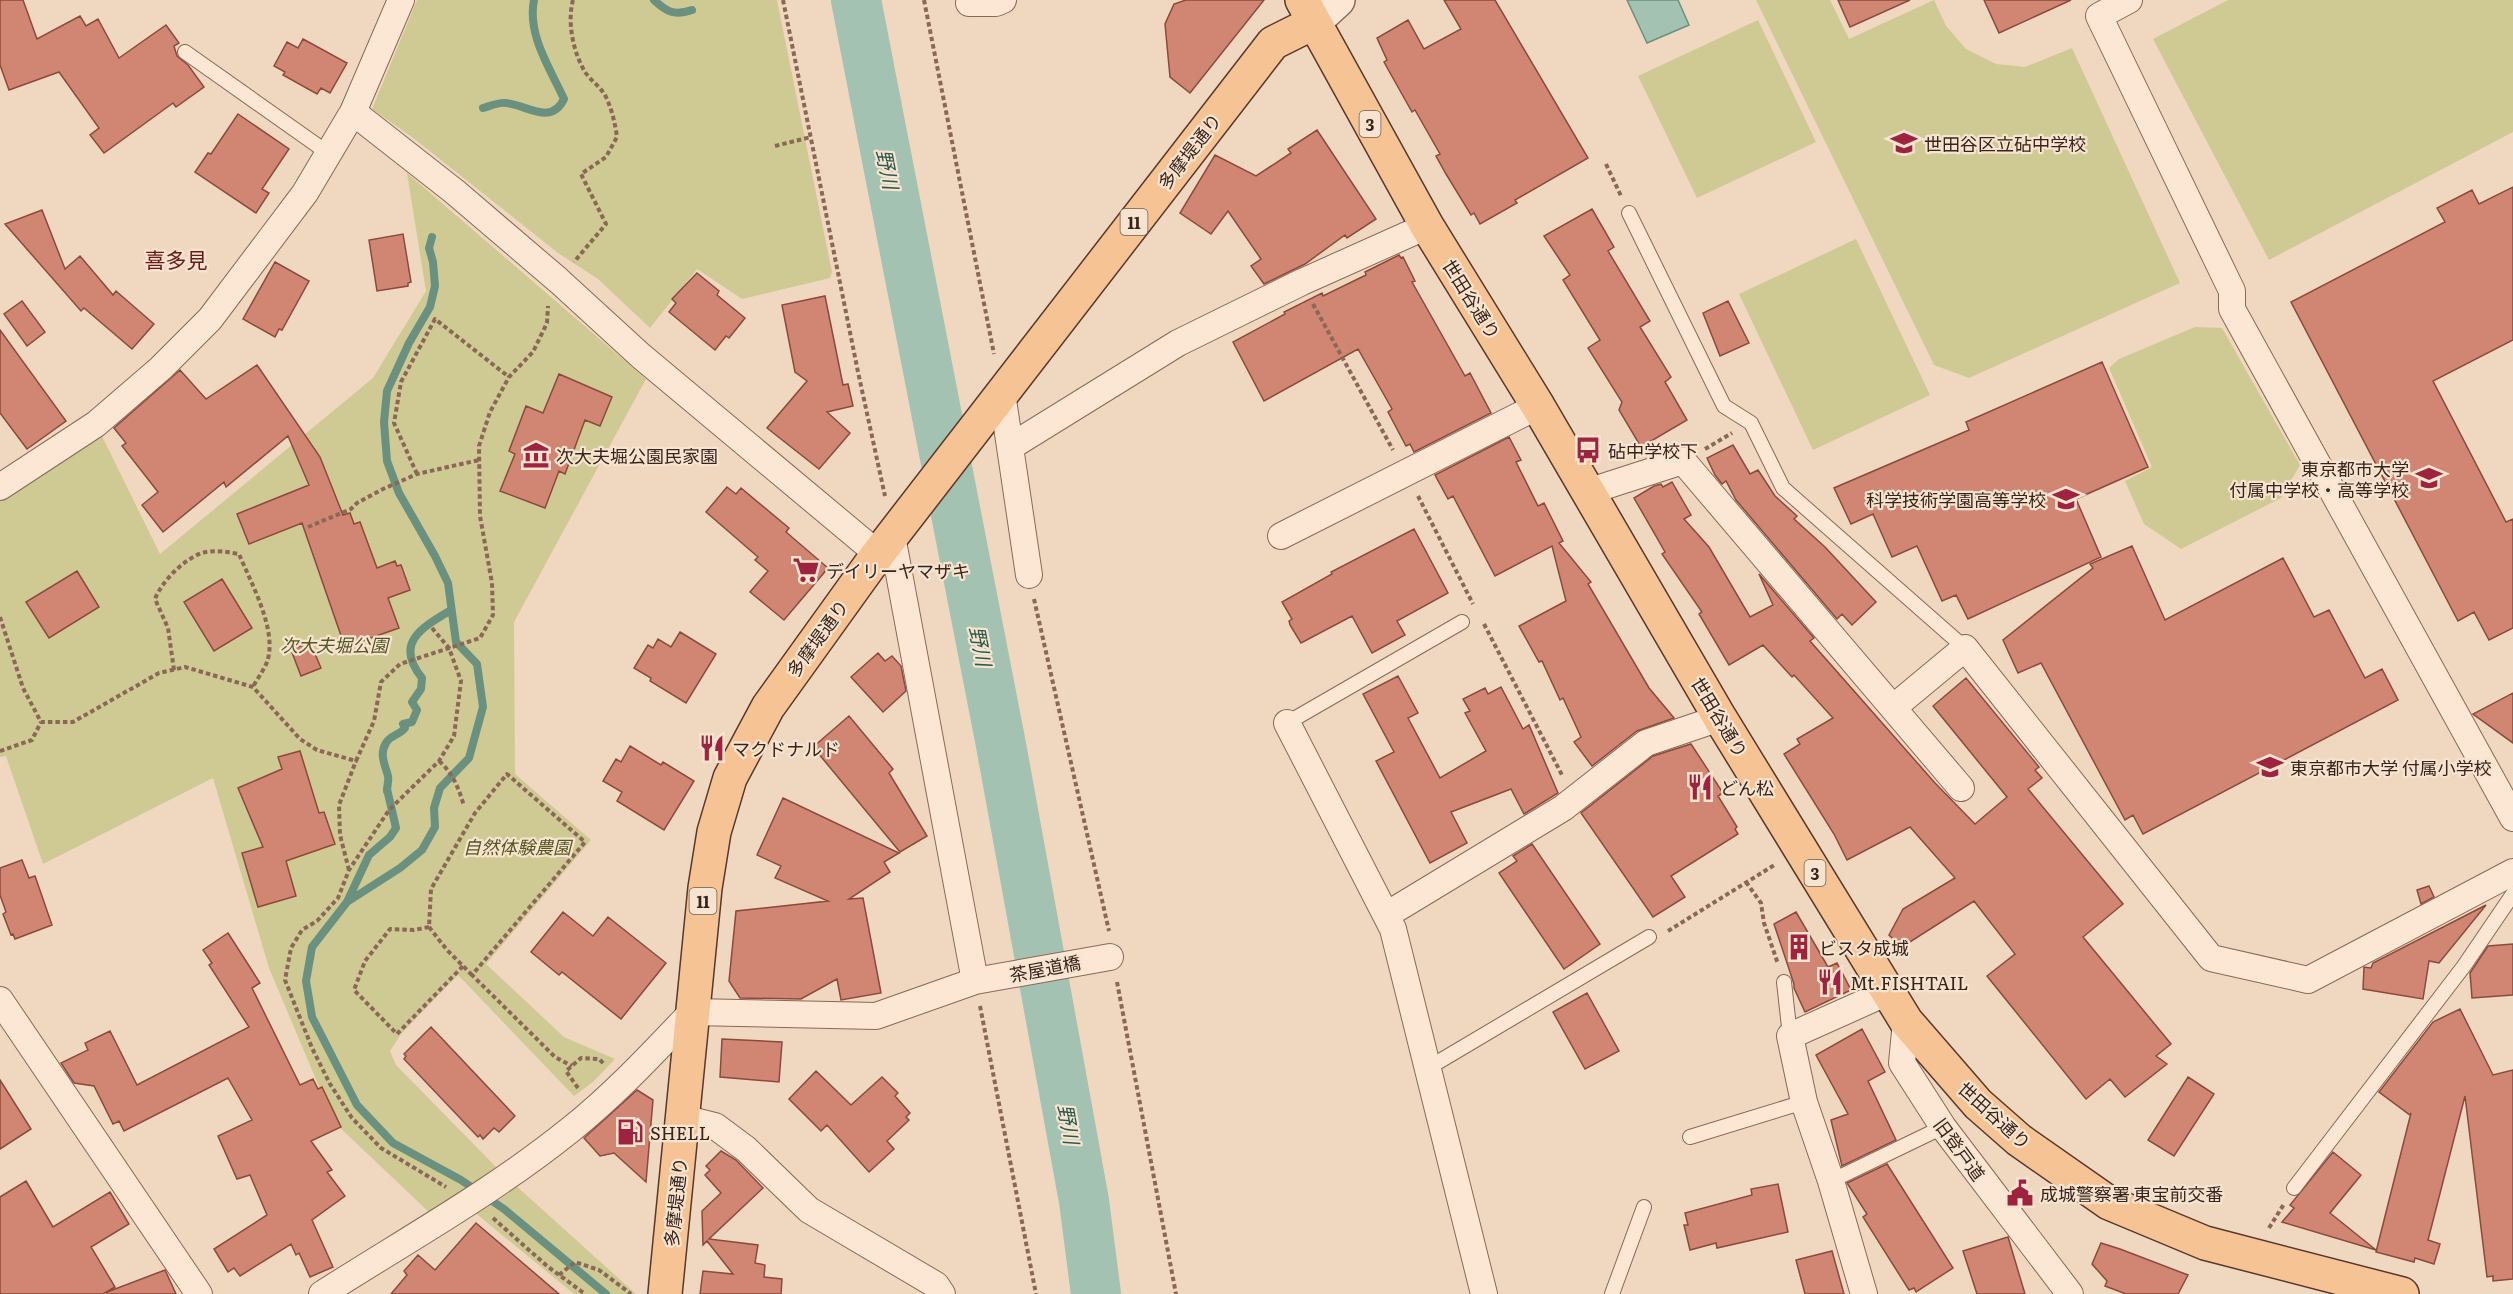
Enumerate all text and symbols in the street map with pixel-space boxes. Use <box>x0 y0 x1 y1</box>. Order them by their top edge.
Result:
street label: 多摩堤通り <box>1151 107 1227 195</box>
road number: 3 <box>1360 111 1380 137</box>
school or university icon: 世田谷区立砧中学校 <box>1889 128 1919 158</box>
place label: 世田谷区立砧中学校 <box>1924 130 2086 157</box>
water label: 野川 <box>870 147 908 193</box>
road number: 11 <box>1120 209 1148 235</box>
district label: 喜多見 <box>145 243 208 274</box>
street label: 世田谷通り <box>1437 254 1507 344</box>
bus stop icon: 砧中学校下 <box>1573 435 1603 465</box>
place label: 砧中学校下 <box>1608 437 1698 464</box>
museum icon: 次大夫堀公園民家園 <box>521 440 551 470</box>
place label: 次大夫堀公園民家園 <box>556 442 718 469</box>
place label: 東京都市大学 付属中学校・高等学校 <box>2229 455 2409 503</box>
school or university icon: 東京都市大学 付属中学校・高等学校 <box>2414 463 2444 493</box>
school or university icon: 科学技術学園高等学校 <box>2051 484 2081 514</box>
place label: 科学技術学園高等学校 <box>1866 486 2046 513</box>
supermarket icon: デイリーヤマザキ <box>791 555 821 585</box>
place label: デイリーヤマザキ <box>826 557 970 584</box>
street label: 多摩堤通り <box>780 594 854 682</box>
water label: 野川 <box>963 624 1001 670</box>
park label: 次大夫堀公園 <box>280 631 391 658</box>
street label: 世田谷通り <box>1685 671 1755 763</box>
restaurant icon: マクドナルド <box>697 733 727 763</box>
place label: マクドナルド <box>732 735 840 762</box>
school or university icon: 東京都市大学 付属小学校 <box>2255 752 2285 782</box>
place label: 東京都市大学 付属小学校 <box>2290 754 2492 781</box>
restaurant icon: どん松 <box>1685 772 1715 802</box>
place label: どん松 <box>1720 774 1774 801</box>
park label: 自然体験農園 <box>463 833 574 860</box>
road number: 3 <box>1804 860 1826 886</box>
road number: 11 <box>690 888 716 914</box>
building icon: ビスタ成城 <box>1784 932 1814 962</box>
place label: ビスタ成城 <box>1819 934 1909 961</box>
street label: 茶屋道橋 <box>1007 948 1083 988</box>
restaurant icon: Mt.FISHTAIL <box>1815 967 1845 997</box>
place label: Mt.FISHTAIL <box>1850 969 1968 996</box>
street label: 世田谷通り <box>1953 1075 2037 1155</box>
water label: 野川 <box>1052 1102 1089 1148</box>
street label: 旧登戸道 <box>1928 1112 1992 1186</box>
fuel station icon: SHELL <box>615 1117 645 1147</box>
place label: SHELL <box>650 1119 710 1146</box>
street label: 多摩堤通り <box>657 1156 693 1248</box>
public building icon: 成城警察署 東宝前交番 <box>2005 1178 2035 1208</box>
place label: 成城警察署 東宝前交番 <box>2040 1180 2224 1207</box>

